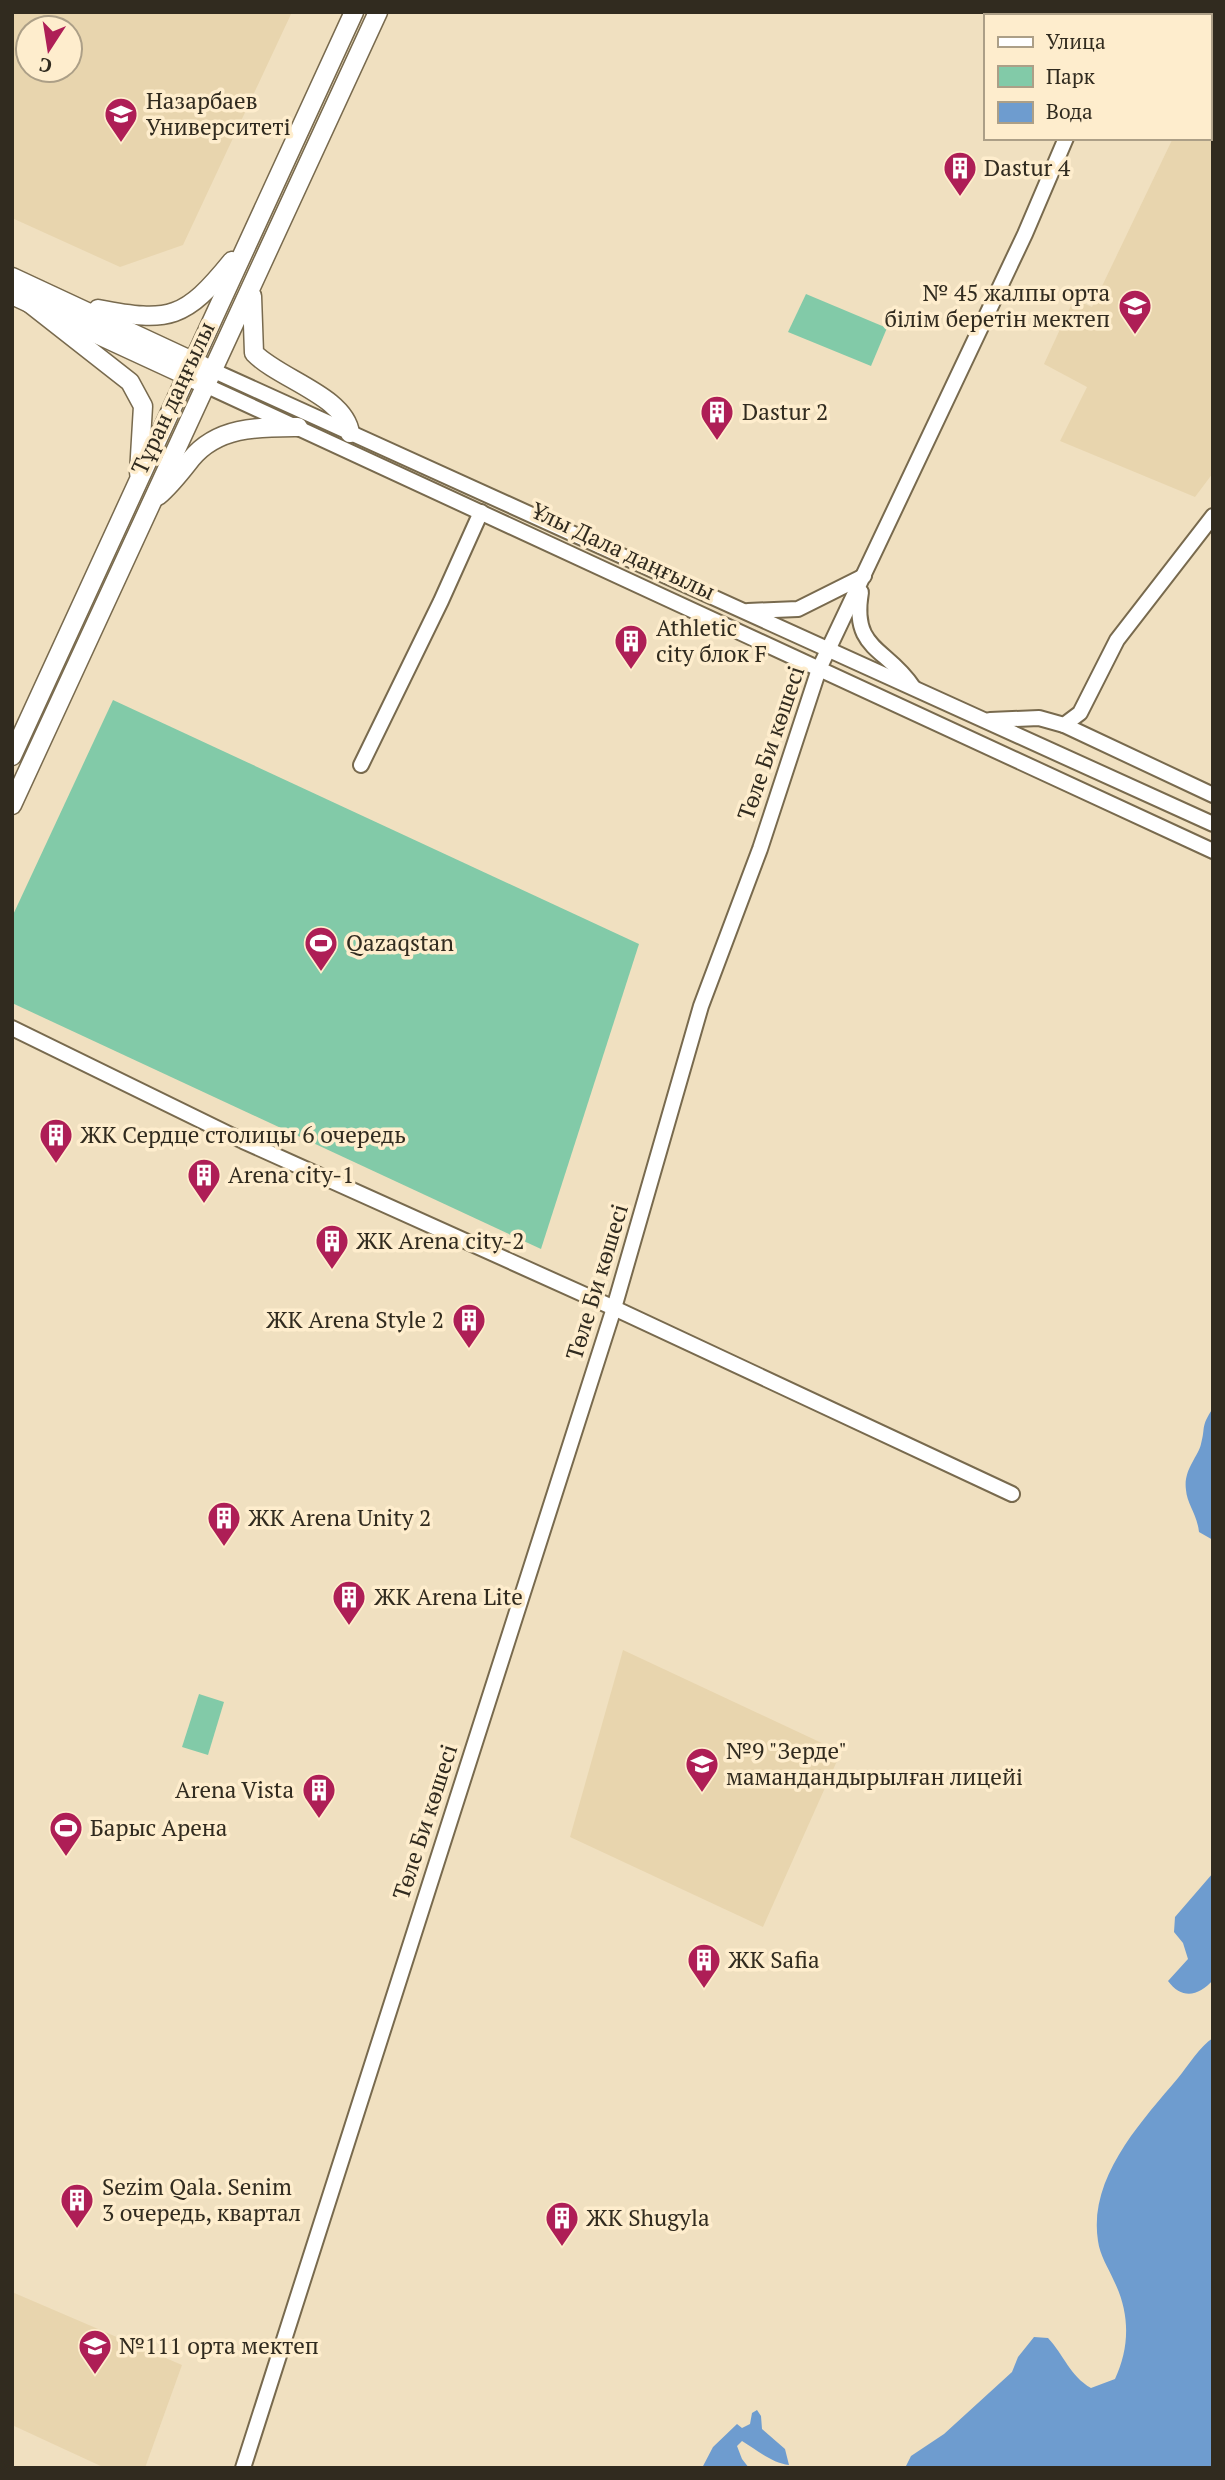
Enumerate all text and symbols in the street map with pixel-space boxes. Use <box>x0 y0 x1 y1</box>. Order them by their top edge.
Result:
north arrow <box>14 14 84 84</box>
legend <box>984 14 1211 140</box>
text: Улица <box>1046 27 1106 55</box>
text: С <box>37 53 54 80</box>
text: Парк <box>1046 62 1096 90</box>
place label: Назарбаев Университеті <box>146 85 291 142</box>
school or university icon: Назарбаев Университеті <box>102 95 140 144</box>
text: Вода <box>1046 97 1093 125</box>
building icon: Dastur 4 <box>941 149 979 198</box>
place label: Dastur 4 <box>984 152 1071 183</box>
place label: № 45 жалпы орта білім беретін мектеп <box>885 277 1110 334</box>
school or university icon: № 45 жалпы орта білім беретін мектеп <box>1116 287 1154 336</box>
street label: Тұран даңғылы <box>124 316 222 479</box>
building icon: Dastur 2 <box>698 393 736 442</box>
place label: Dastur 2 <box>742 396 828 427</box>
street label: Ұлы Дала даңғылы <box>526 494 720 607</box>
place label: Athletic city блок F <box>656 612 767 669</box>
building icon: Athletic city блок F <box>612 622 650 671</box>
street label: Төле Би көшесі <box>730 661 811 824</box>
sports icon: Qazaqstan <box>302 924 340 973</box>
place label: Qazaqstan <box>346 927 454 958</box>
building icon: ЖК Сердце столицы 6 очередь <box>37 1116 75 1165</box>
place label: ЖК Сердце столицы 6 очередь <box>80 1119 406 1150</box>
building icon: Arena city-1 <box>185 1156 223 1205</box>
place label: Arena city-1 <box>228 1159 354 1190</box>
street label: Төле Би көшесі <box>558 1200 635 1364</box>
building icon: ЖК Arena city-2 <box>313 1222 351 1271</box>
place label: ЖК Arena city-2 <box>356 1225 525 1256</box>
building icon: ЖК Arena Style 2 <box>450 1301 488 1350</box>
place label: ЖК Arena Style 2 <box>266 1304 444 1335</box>
building icon: ЖК Arena Unity 2 <box>205 1499 243 1548</box>
place label: ЖК Arena Unity 2 <box>248 1502 431 1533</box>
building icon: ЖК Arena Lite <box>330 1578 368 1627</box>
place label: ЖК Arena Lite <box>374 1581 523 1612</box>
place label: №9 "Зерде" мамандандырылған лицейі <box>726 1735 1023 1792</box>
street label: Төле Би көшесі <box>385 1740 464 1903</box>
school or university icon: №9 "Зерде" мамандандырылған лицейі <box>683 1745 721 1794</box>
building icon: Arena Vista <box>300 1771 338 1820</box>
place label: Arena Vista <box>175 1774 294 1805</box>
sports icon: Барыс Арена <box>47 1809 85 1858</box>
place label: Барыс Арена <box>90 1812 228 1843</box>
building icon: ЖК Safia <box>685 1941 723 1990</box>
place label: ЖК Safia <box>728 1944 820 1975</box>
place label: Sezim Qala. Senim 3 очередь, квартал <box>102 2171 301 2228</box>
building icon: Sezim Qala. Senim 3 очередь, квартал <box>58 2181 96 2230</box>
building icon: ЖК Shugyla <box>543 2199 581 2248</box>
place label: ЖК Shugyla <box>586 2202 710 2233</box>
school or university icon: №111 орта мектеп <box>76 2327 114 2376</box>
place label: №111 орта мектеп <box>119 2330 319 2361</box>

